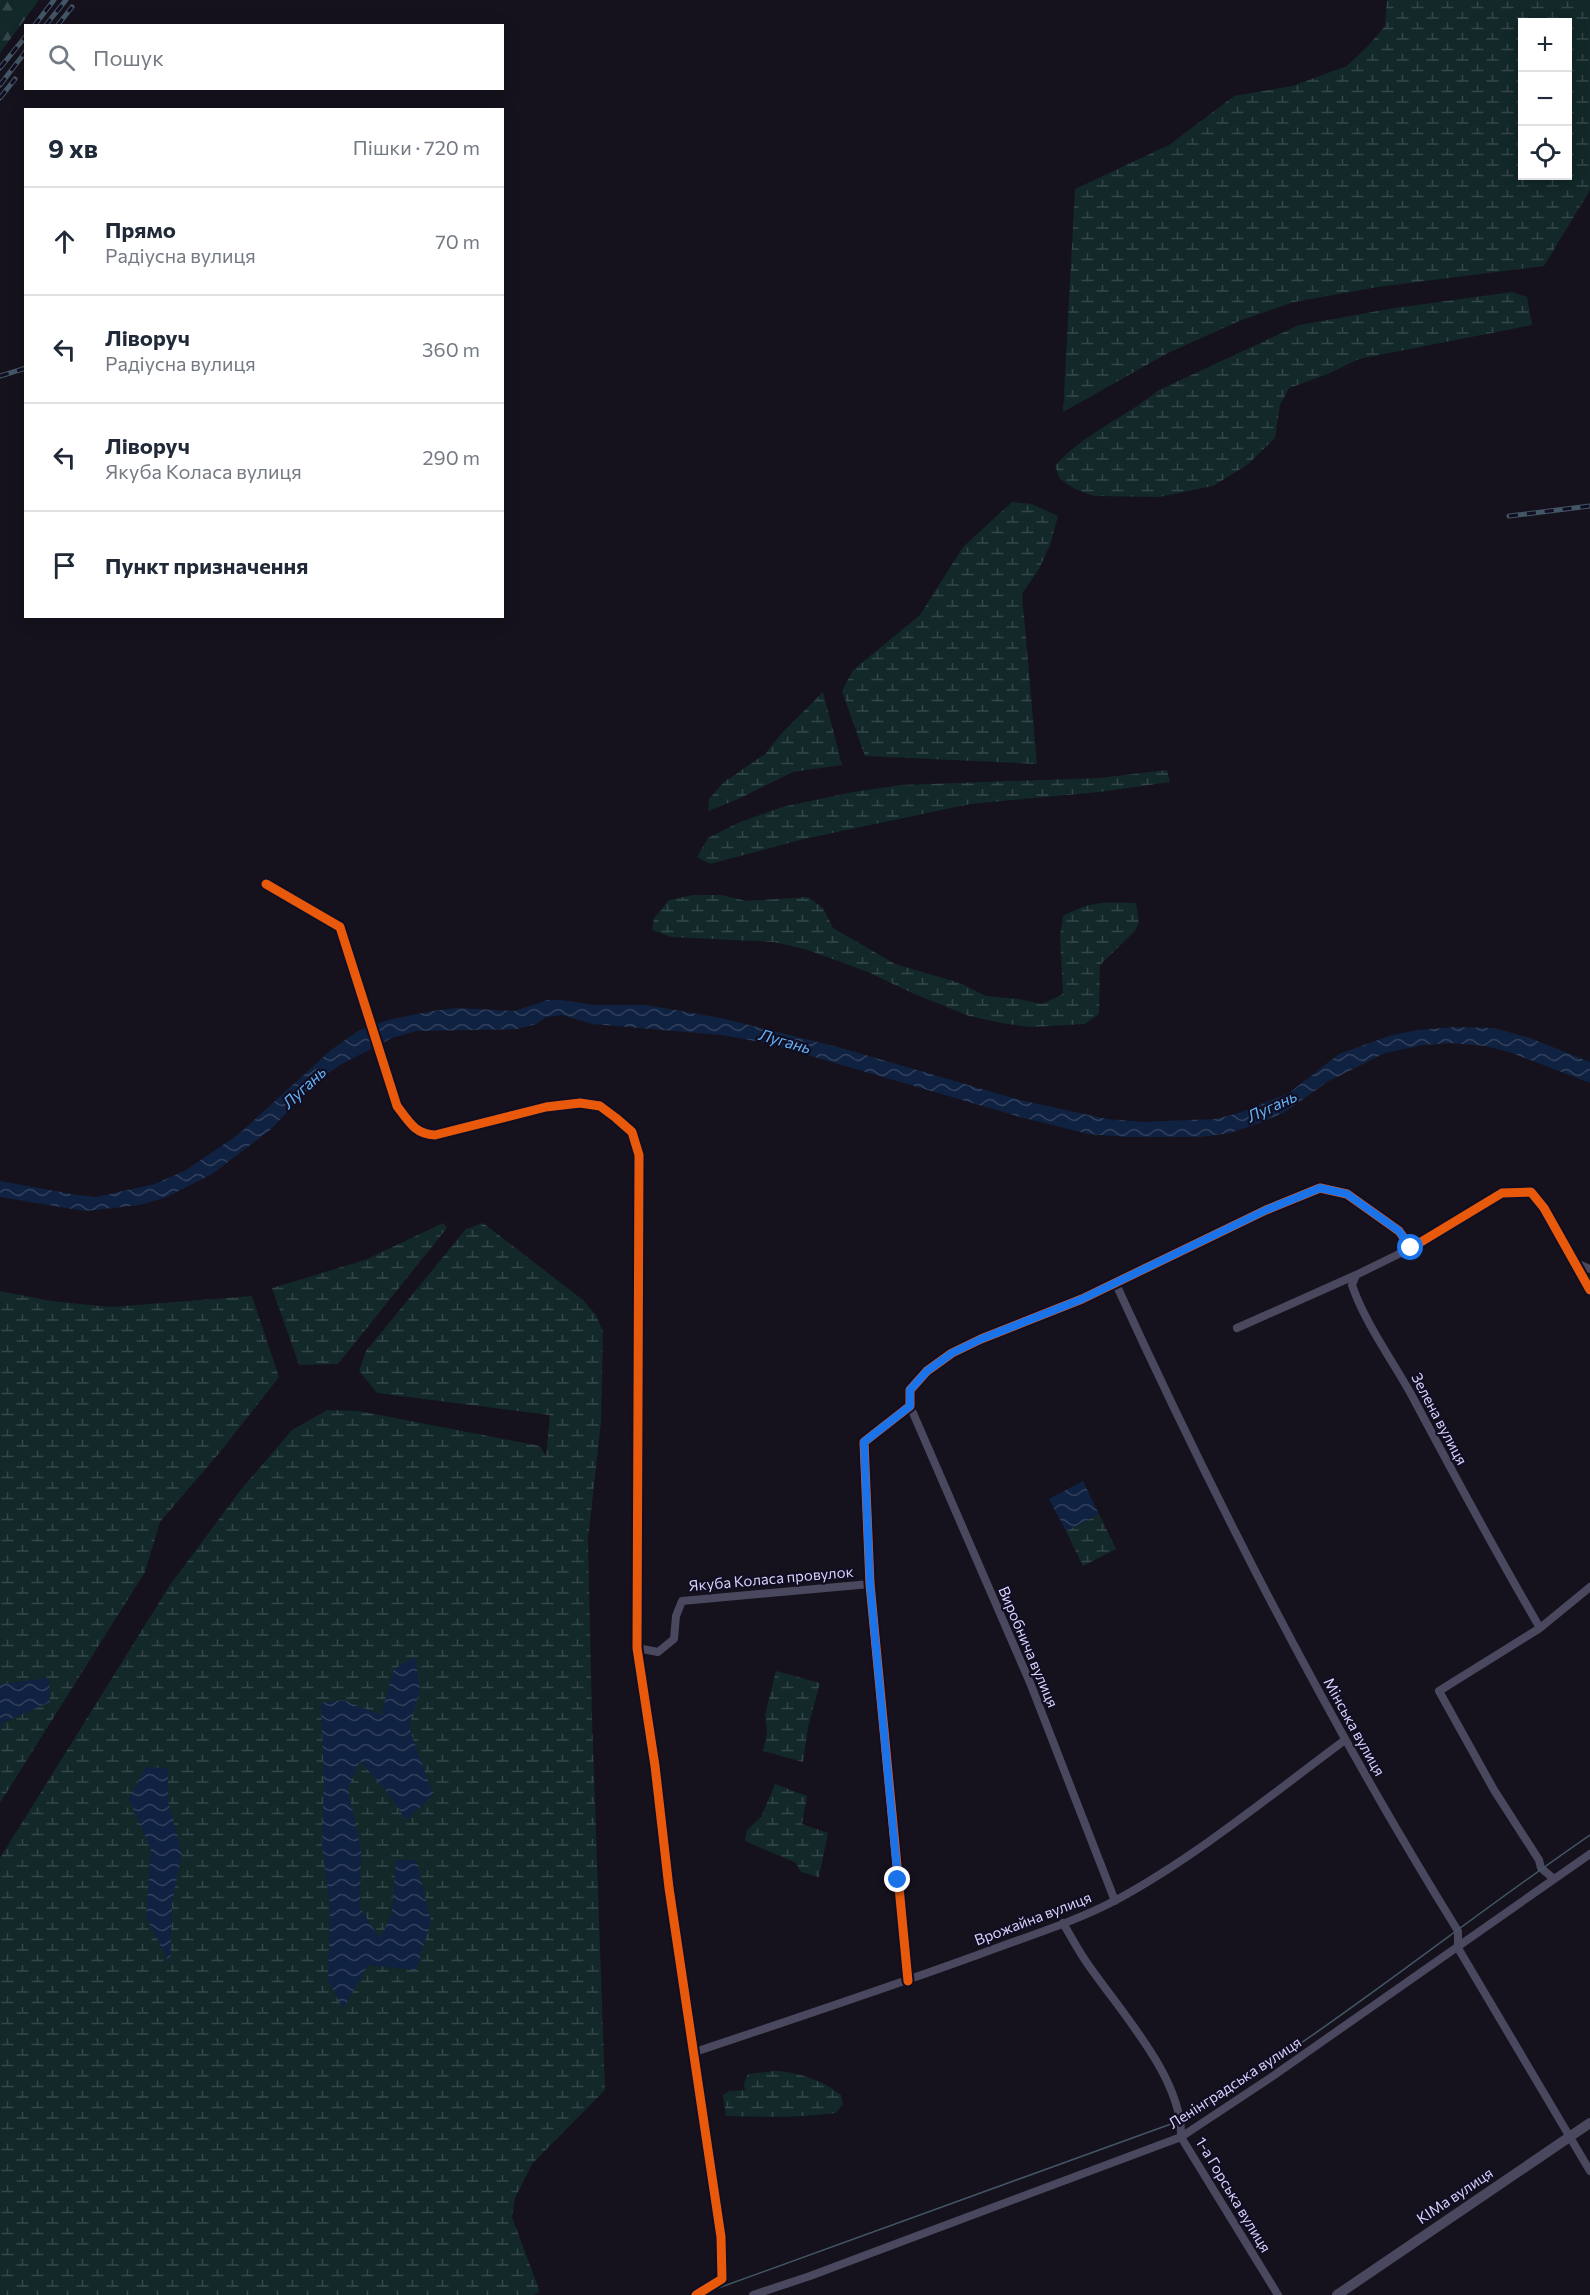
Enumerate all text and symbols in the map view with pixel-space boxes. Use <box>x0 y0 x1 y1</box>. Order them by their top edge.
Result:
map controls <box>1518 18 1572 180</box>
button: + <box>1518 18 1572 72</box>
search box <box>24 24 504 90</box>
icon: search <box>45 41 78 74</box>
text: Пошук <box>93 44 164 71</box>
button: − <box>1518 72 1572 126</box>
button: locate <box>1518 126 1572 180</box>
text: 9 хв <box>48 132 98 163</box>
text: Пішки · 720 m <box>353 135 480 159</box>
text: Прямо <box>105 216 176 243</box>
icon: ahead <box>48 225 81 258</box>
text: 70 m <box>435 229 480 253</box>
text: Радіусна вулиця <box>105 243 256 267</box>
text: Ліворуч <box>105 324 190 351</box>
icon: left <box>48 333 81 366</box>
text: 360 m <box>422 337 480 361</box>
text: Радіусна вулиця <box>105 351 256 375</box>
text: Ліворуч <box>105 432 190 459</box>
icon: left <box>48 441 81 474</box>
text: 290 m <box>422 445 480 469</box>
text: Якуба Коласа вулиця <box>105 459 302 483</box>
icon: arrive <box>48 549 81 582</box>
text: Пункт призначення <box>105 552 308 579</box>
water label: Лугань <box>756 1024 813 1057</box>
water label: Лугань <box>277 1062 330 1112</box>
water label: Лугань <box>1243 1086 1300 1126</box>
route start <box>1397 1234 1423 1260</box>
street label: Зелена вулиця <box>1408 1370 1472 1467</box>
street label: Якуба Коласа провулок <box>688 1562 854 1594</box>
street label: Виробнича вулиця <box>995 1583 1063 1710</box>
street label: Мінська вулиця <box>1320 1674 1389 1779</box>
route end <box>884 1866 910 1892</box>
street label: Врожайна вулиця <box>972 1888 1094 1949</box>
street label: Ленінградська вулиця <box>1165 2032 1304 2132</box>
street label: 1-а Горська вулиця <box>1192 2134 1275 2255</box>
street label: КІМа вулиця <box>1413 2163 1496 2227</box>

